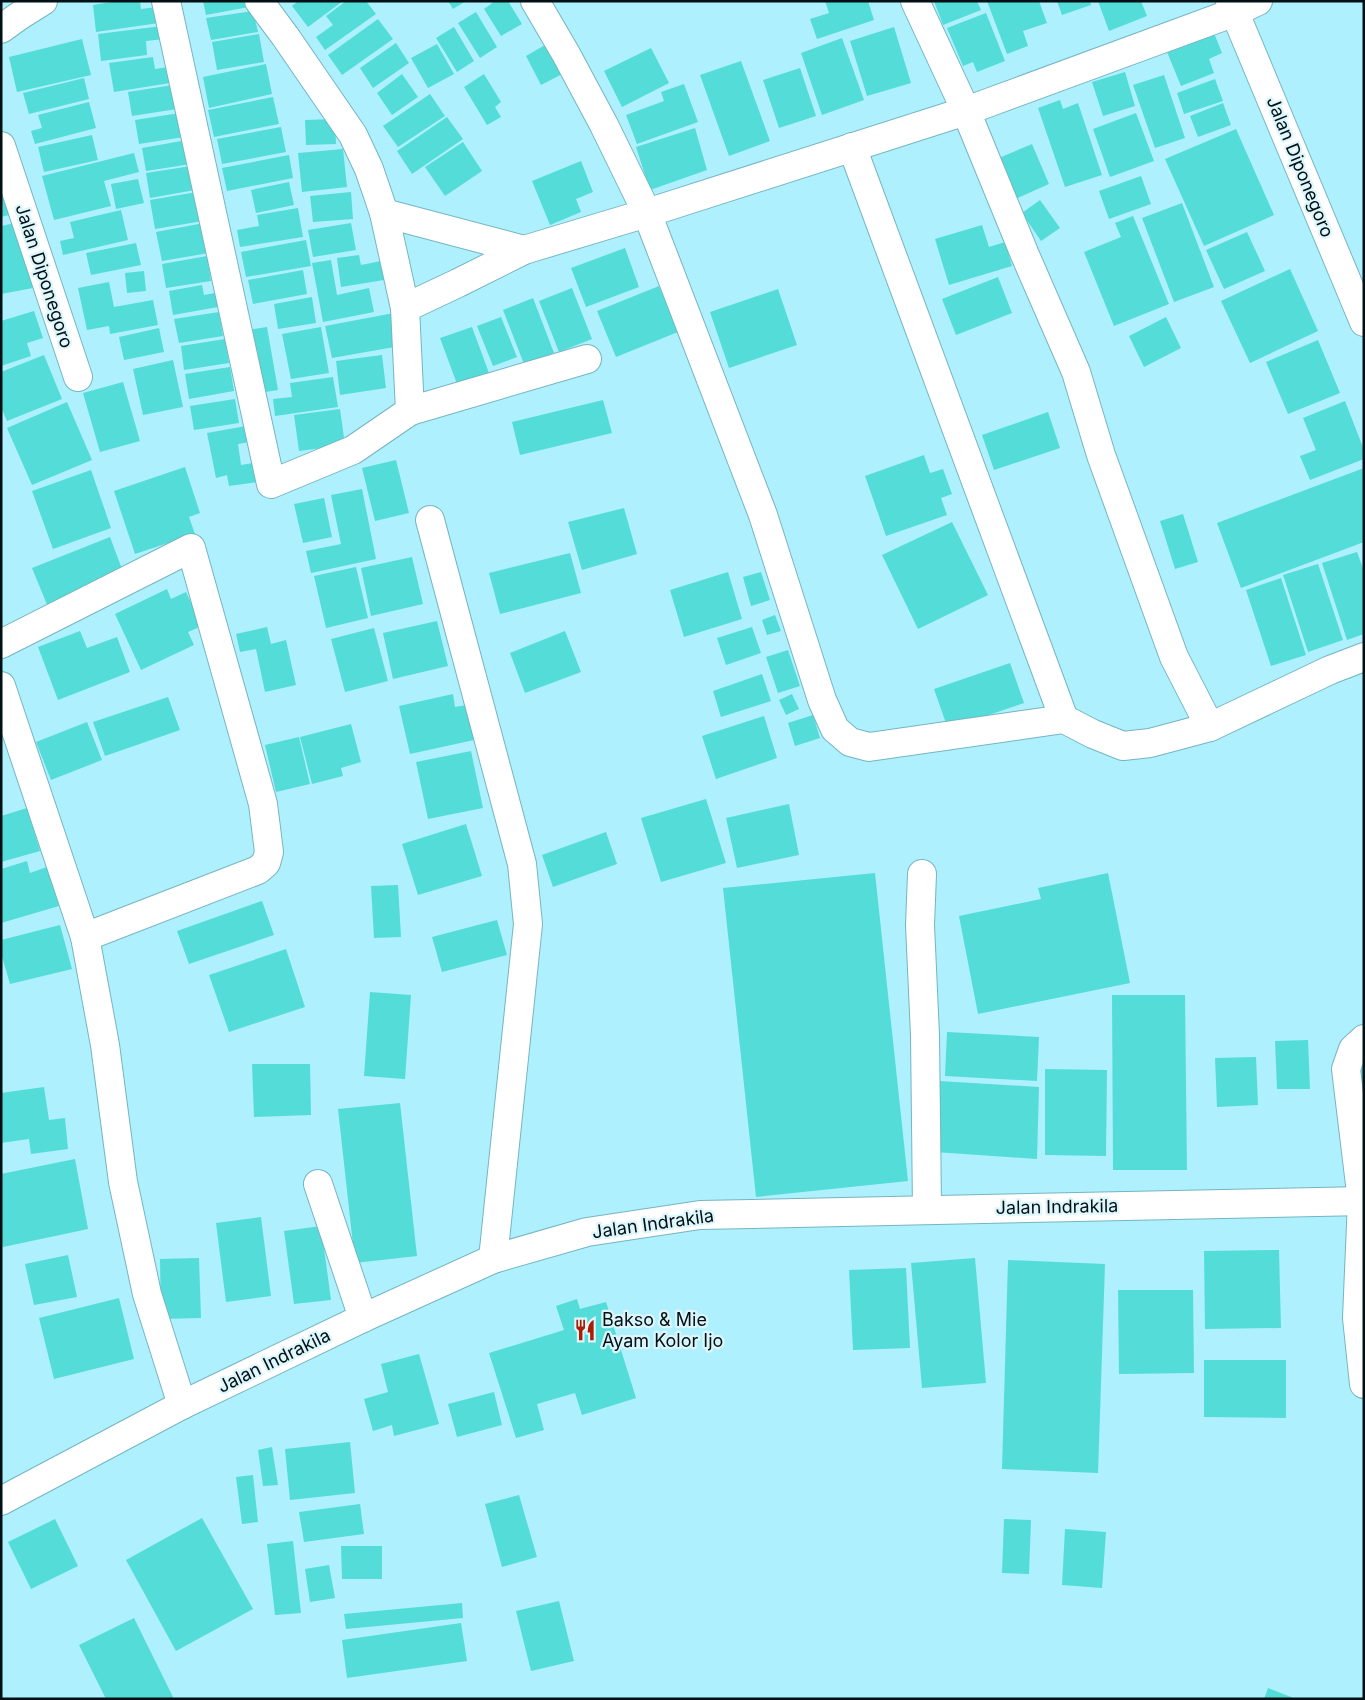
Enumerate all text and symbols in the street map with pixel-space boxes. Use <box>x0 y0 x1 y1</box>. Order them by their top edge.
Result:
street label: Jalan Diponegoro <box>1263 93 1338 240</box>
street label: Jalan Diponegoro <box>11 201 78 350</box>
street label: Jalan Indrakila <box>996 1195 1118 1218</box>
street label: Jalan Indrakila <box>591 1205 715 1242</box>
place label: Bakso & Mie Ayam Kolor Ijo <box>602 1309 723 1351</box>
restaurant icon: Bakso & Mie Ayam Kolor Ijo <box>572 1317 598 1343</box>
street label: Jalan Indrakila <box>214 1324 333 1397</box>

